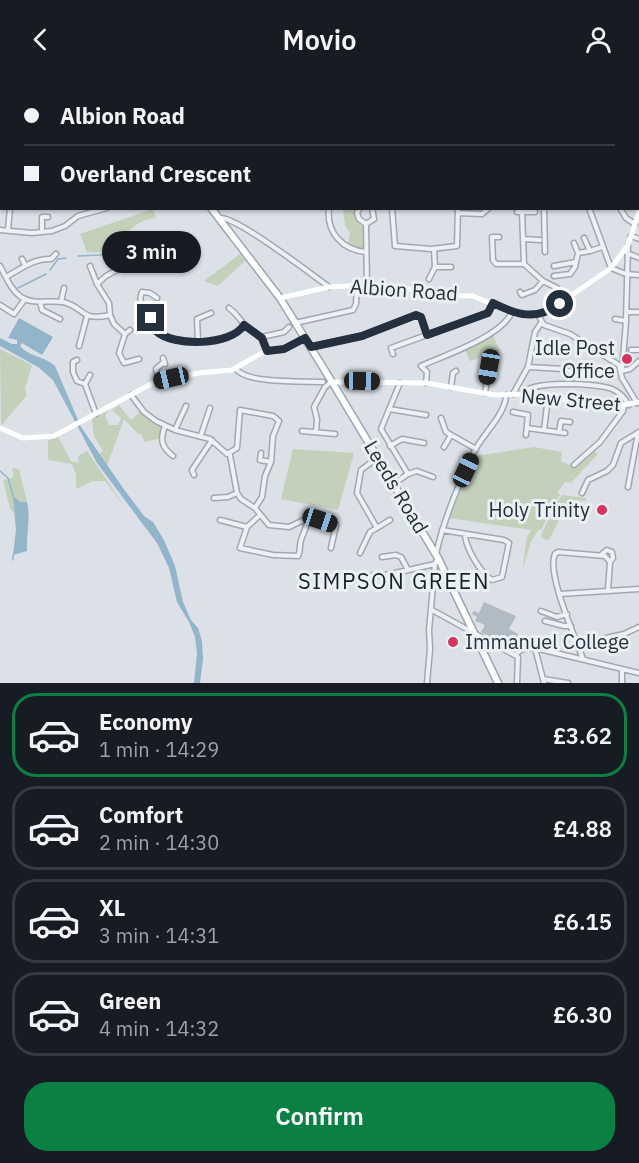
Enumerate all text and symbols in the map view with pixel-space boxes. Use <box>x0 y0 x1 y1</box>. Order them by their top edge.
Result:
text: Movio <box>283 22 356 57</box>
icon: back <box>24 23 57 56</box>
icon: person <box>582 23 615 56</box>
text: Albion Road <box>60 101 185 130</box>
text: Overland Crescent <box>60 159 251 188</box>
callout: 3 min <box>102 231 201 273</box>
text: 3 min <box>126 238 177 265</box>
street label: Albion Road <box>349 272 459 307</box>
route start <box>546 290 573 317</box>
route end <box>137 304 164 331</box>
place label: Idle Post Office <box>535 334 615 384</box>
car <box>477 348 501 386</box>
marker: Idle Post Office <box>620 352 634 366</box>
car <box>151 365 191 391</box>
car <box>344 372 380 390</box>
street label: New Street <box>520 382 622 417</box>
street label: Leeds Road <box>358 435 435 538</box>
car <box>450 450 482 490</box>
place label: Holy Trinity <box>488 496 590 523</box>
marker: Holy Trinity <box>595 503 609 517</box>
car <box>300 506 340 534</box>
district label: SIMPSON GREEN <box>298 566 490 595</box>
place label: Immanuel College <box>465 628 629 655</box>
marker: Immanuel College <box>446 635 460 649</box>
text: Economy <box>99 707 193 736</box>
icon: car <box>27 708 81 762</box>
text: £3.62 <box>553 721 612 750</box>
text: 1 min · 14:29 <box>99 736 219 763</box>
text: Comfort <box>99 800 183 829</box>
icon: car <box>27 801 81 855</box>
text: £4.88 <box>553 814 612 843</box>
text: 2 min · 14:30 <box>99 829 219 856</box>
text: XL <box>99 893 125 922</box>
icon: car <box>27 894 81 948</box>
text: £6.15 <box>553 907 612 936</box>
text: 3 min · 14:31 <box>99 922 219 949</box>
text: Green <box>99 986 161 1015</box>
icon: car <box>27 987 81 1041</box>
text: £6.30 <box>553 1000 612 1029</box>
text: 4 min · 14:32 <box>99 1015 219 1042</box>
button: Confirm <box>24 1082 615 1151</box>

